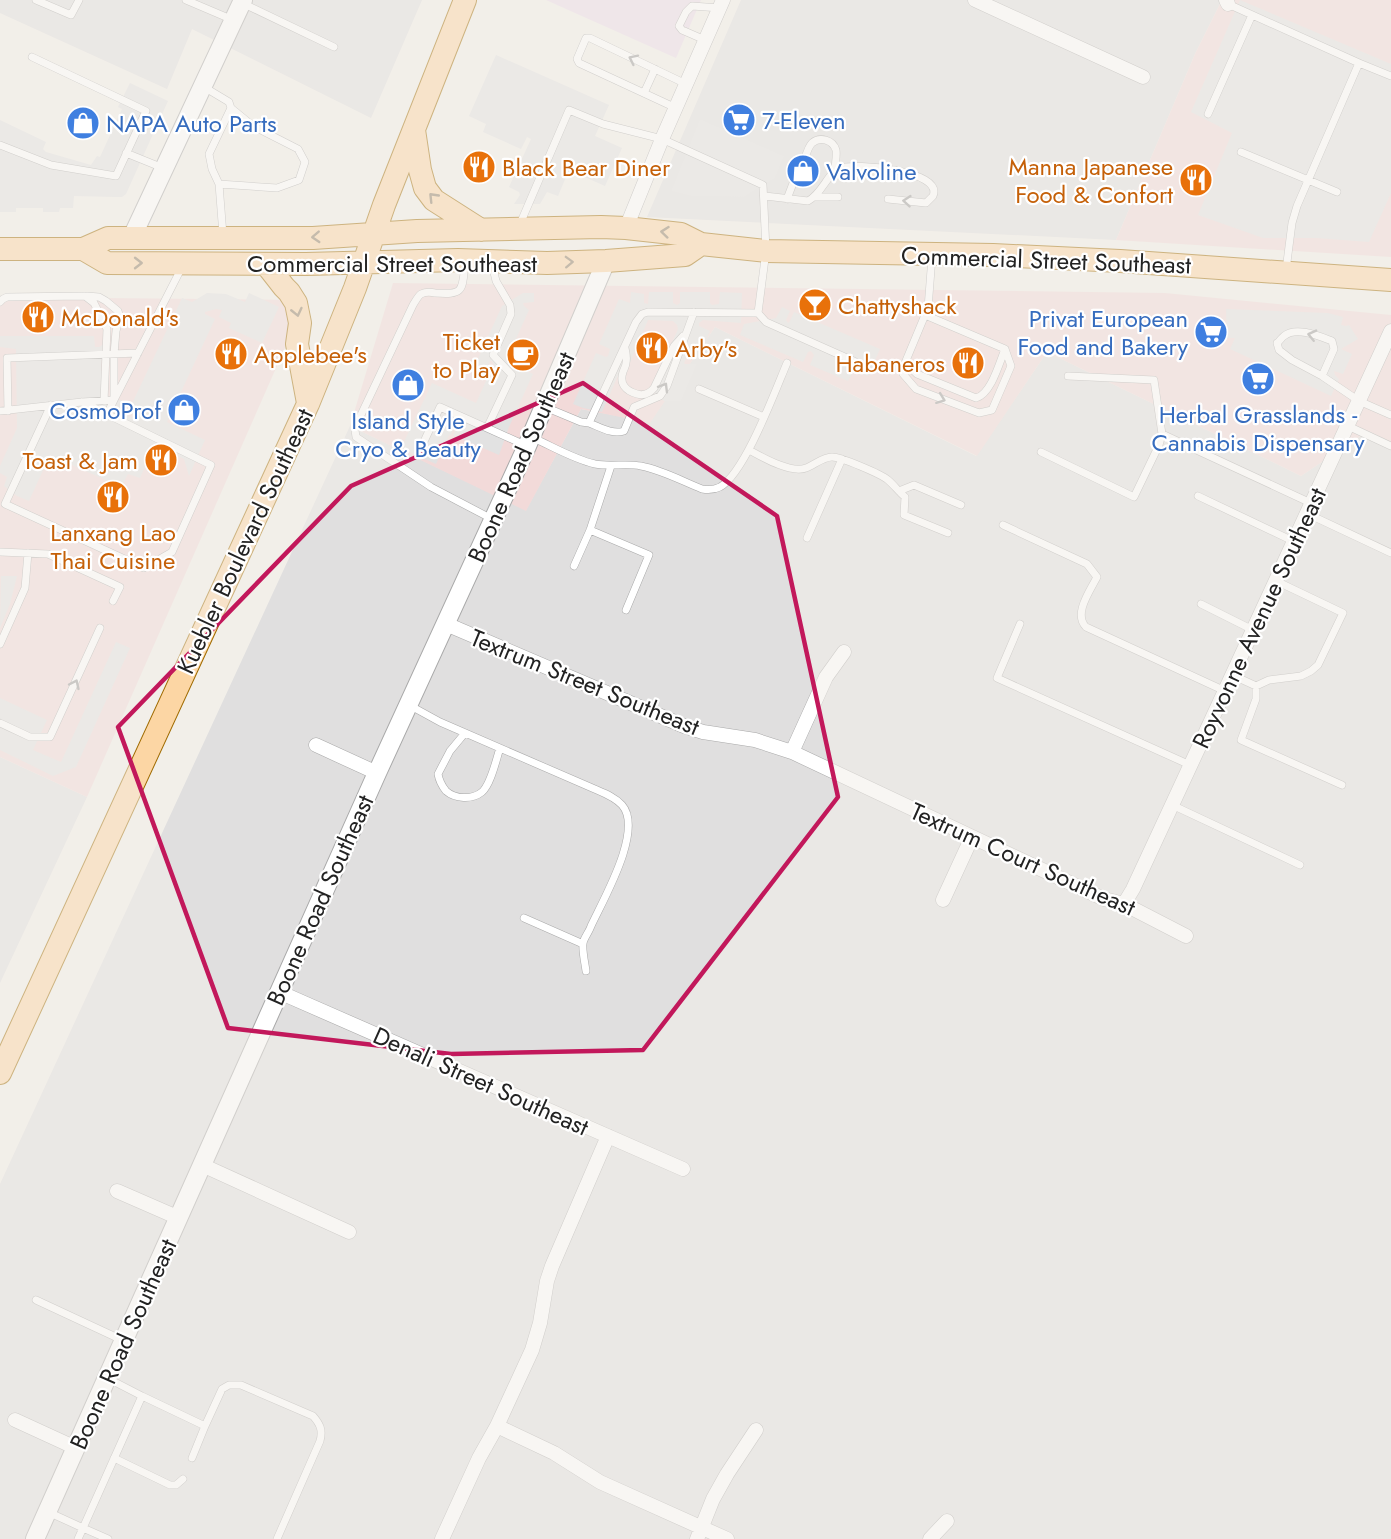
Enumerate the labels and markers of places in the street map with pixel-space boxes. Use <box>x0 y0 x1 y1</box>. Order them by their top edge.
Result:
supermarket icon: 7-Eleven <box>721 102 757 138</box>
place label: 7-Eleven <box>762 103 846 138</box>
shop icon: NAPA Auto Parts <box>65 105 101 141</box>
place label: NAPA Auto Parts <box>106 106 277 141</box>
restaurant icon: Black Bear Diner <box>461 149 497 185</box>
place label: Manna Japanese Food & Confort <box>1009 149 1173 212</box>
place label: Black Bear Diner <box>502 150 671 185</box>
shop icon: Valvoline <box>785 153 821 189</box>
place label: Valvoline <box>826 154 917 189</box>
restaurant icon: Manna Japanese Food & Confort <box>1178 162 1214 198</box>
bar icon: Chattyshack <box>797 287 833 323</box>
place label: Chattyshack <box>838 288 957 323</box>
restaurant icon: McDonald's <box>20 299 56 335</box>
place label: McDonald's <box>61 300 179 335</box>
place label: Privat European Food and Bakery <box>1018 301 1188 364</box>
supermarket icon: Privat European Food and Bakery <box>1193 314 1229 350</box>
place label: Ticket to Play <box>433 324 500 387</box>
restaurant icon: Arby's <box>634 330 670 366</box>
place label: Arby's <box>675 331 737 366</box>
restaurant icon: Applebee's <box>213 336 249 372</box>
place label: Applebee's <box>254 337 367 372</box>
cafe icon: Ticket to Play <box>505 337 541 373</box>
restaurant icon: Habaneros <box>950 345 986 381</box>
place label: Habaneros <box>835 346 945 381</box>
supermarket icon: Herbal Grasslands - Cannabis Dispensary <box>1240 361 1276 397</box>
shop icon: Island Style Cryo & Beauty <box>390 367 426 403</box>
shop icon: CosmoProf <box>166 392 202 428</box>
place label: CosmoProf <box>49 393 162 428</box>
place label: Herbal Grasslands - Cannabis Dispensary <box>1151 397 1365 460</box>
place label: Island Style Cryo & Beauty <box>335 403 481 466</box>
restaurant icon: Toast & Jam <box>143 442 179 478</box>
place label: Toast & Jam <box>23 443 138 478</box>
restaurant icon: Lanxang Lao Thai Cuisine <box>95 479 131 515</box>
place label: Lanxang Lao Thai Cuisine <box>50 515 176 578</box>

